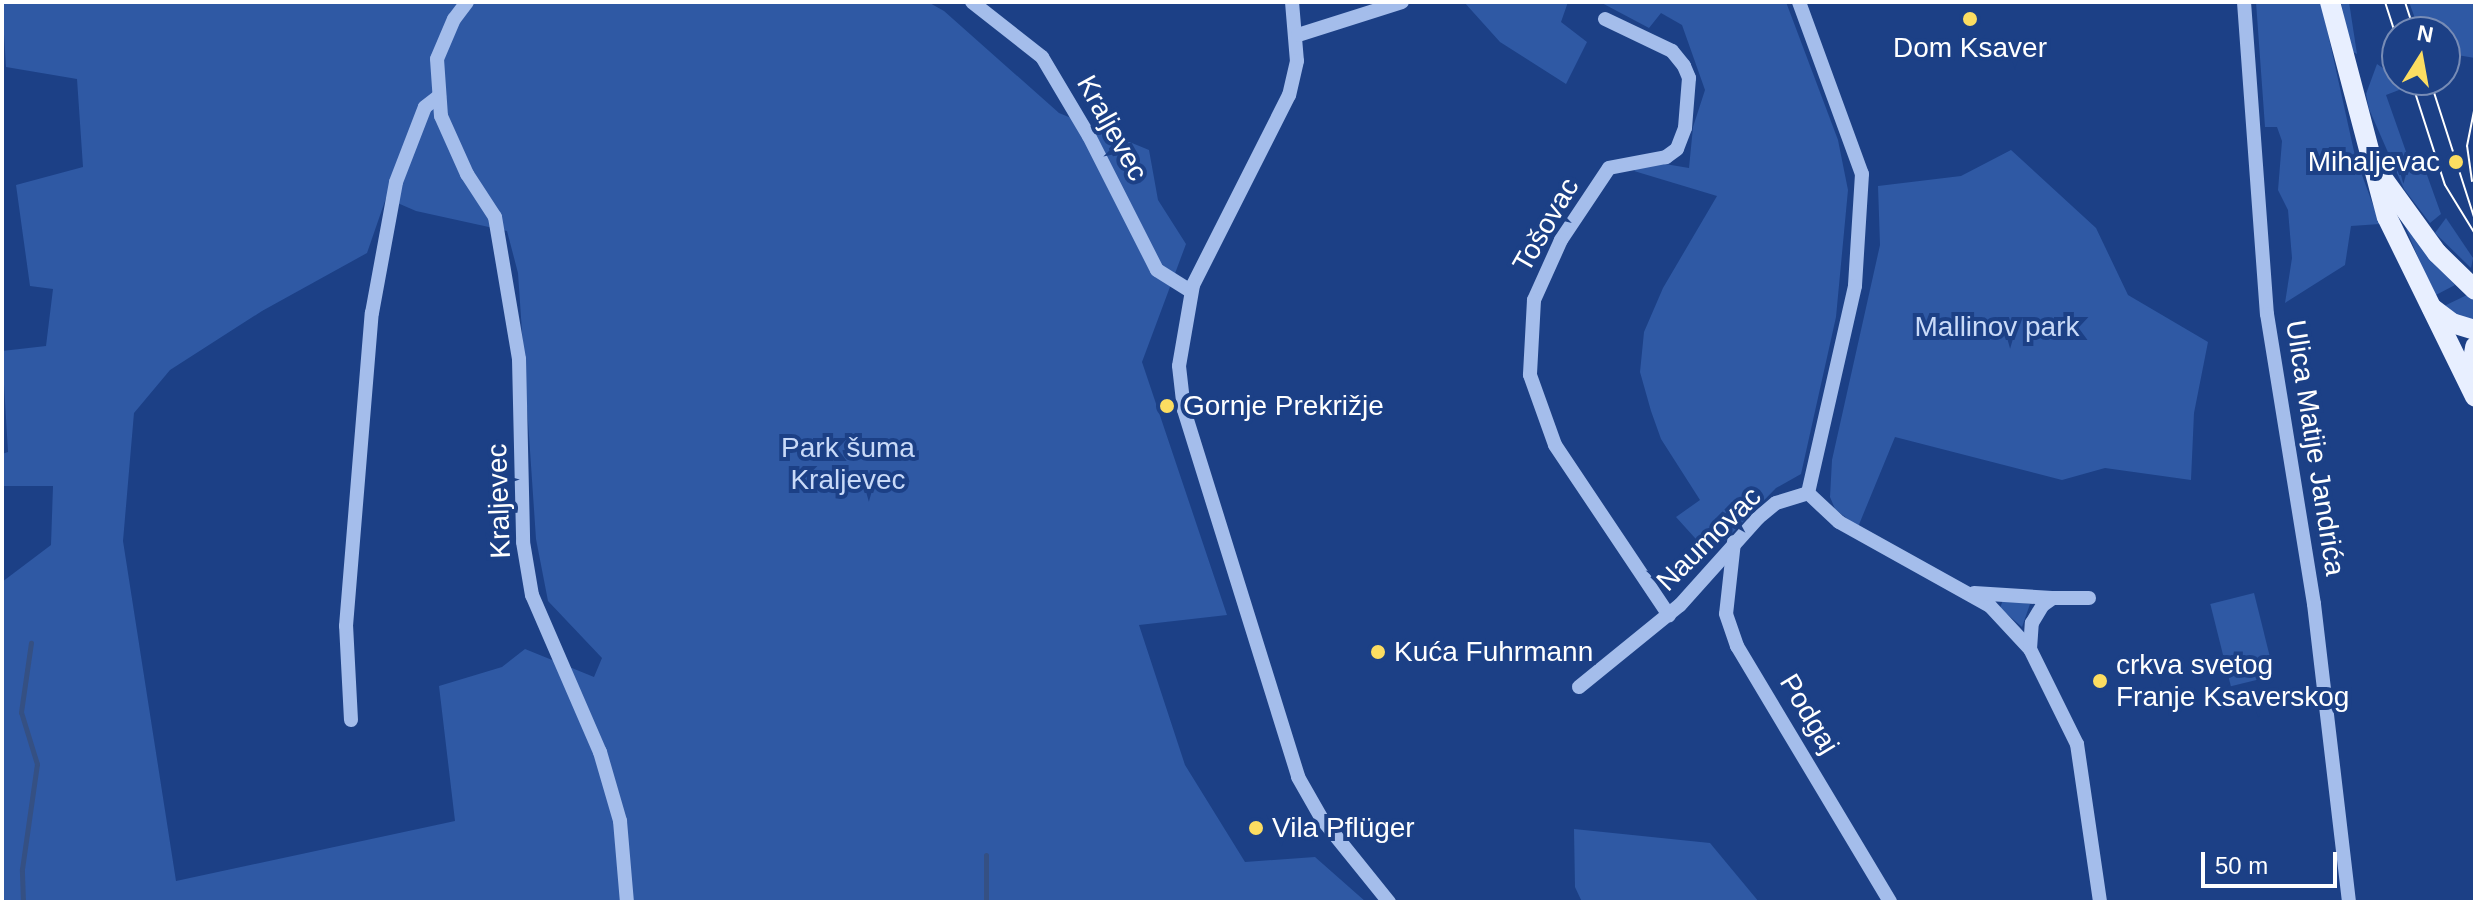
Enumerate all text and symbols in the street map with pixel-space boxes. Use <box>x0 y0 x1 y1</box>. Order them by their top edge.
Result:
marker: Dom Ksaver <box>1961 10 1979 28</box>
north arrow <box>2381 16 2461 96</box>
text: N <box>2415 20 2435 48</box>
place label: Dom Ksaver <box>1893 31 2047 65</box>
street label: Kraljevec <box>1069 69 1155 187</box>
place label: Mihaljevac <box>2308 145 2440 179</box>
marker: Mihaljevac <box>2447 153 2465 171</box>
street label: Tošovac <box>1506 172 1586 278</box>
park label: Mallinov park <box>1915 310 2079 344</box>
street label: Ulica Matije Jandrića <box>2278 318 2352 578</box>
place label: Gornje Prekrižje <box>1183 389 1384 423</box>
marker: Gornje Prekrižje <box>1158 397 1176 415</box>
park label: Park šuma Kraljevec <box>781 431 915 497</box>
street label: Kraljevec <box>480 443 518 559</box>
street label: Naumovac <box>1650 480 1768 598</box>
place label: Kuća Fuhrmann <box>1394 635 1593 669</box>
marker: Kuća Fuhrmann <box>1369 643 1387 661</box>
place label: crkva svetog Franje Ksaverskog <box>2116 648 2349 714</box>
street label: Podgaj <box>1772 668 1846 760</box>
marker: crkva svetog Franje Ksaverskog <box>2091 672 2109 690</box>
place label: Vila Pflüger <box>1272 811 1415 845</box>
marker: Vila Pflüger <box>1247 819 1265 837</box>
scale bar <box>2205 836 2341 886</box>
text: 50 m <box>2215 852 2268 879</box>

